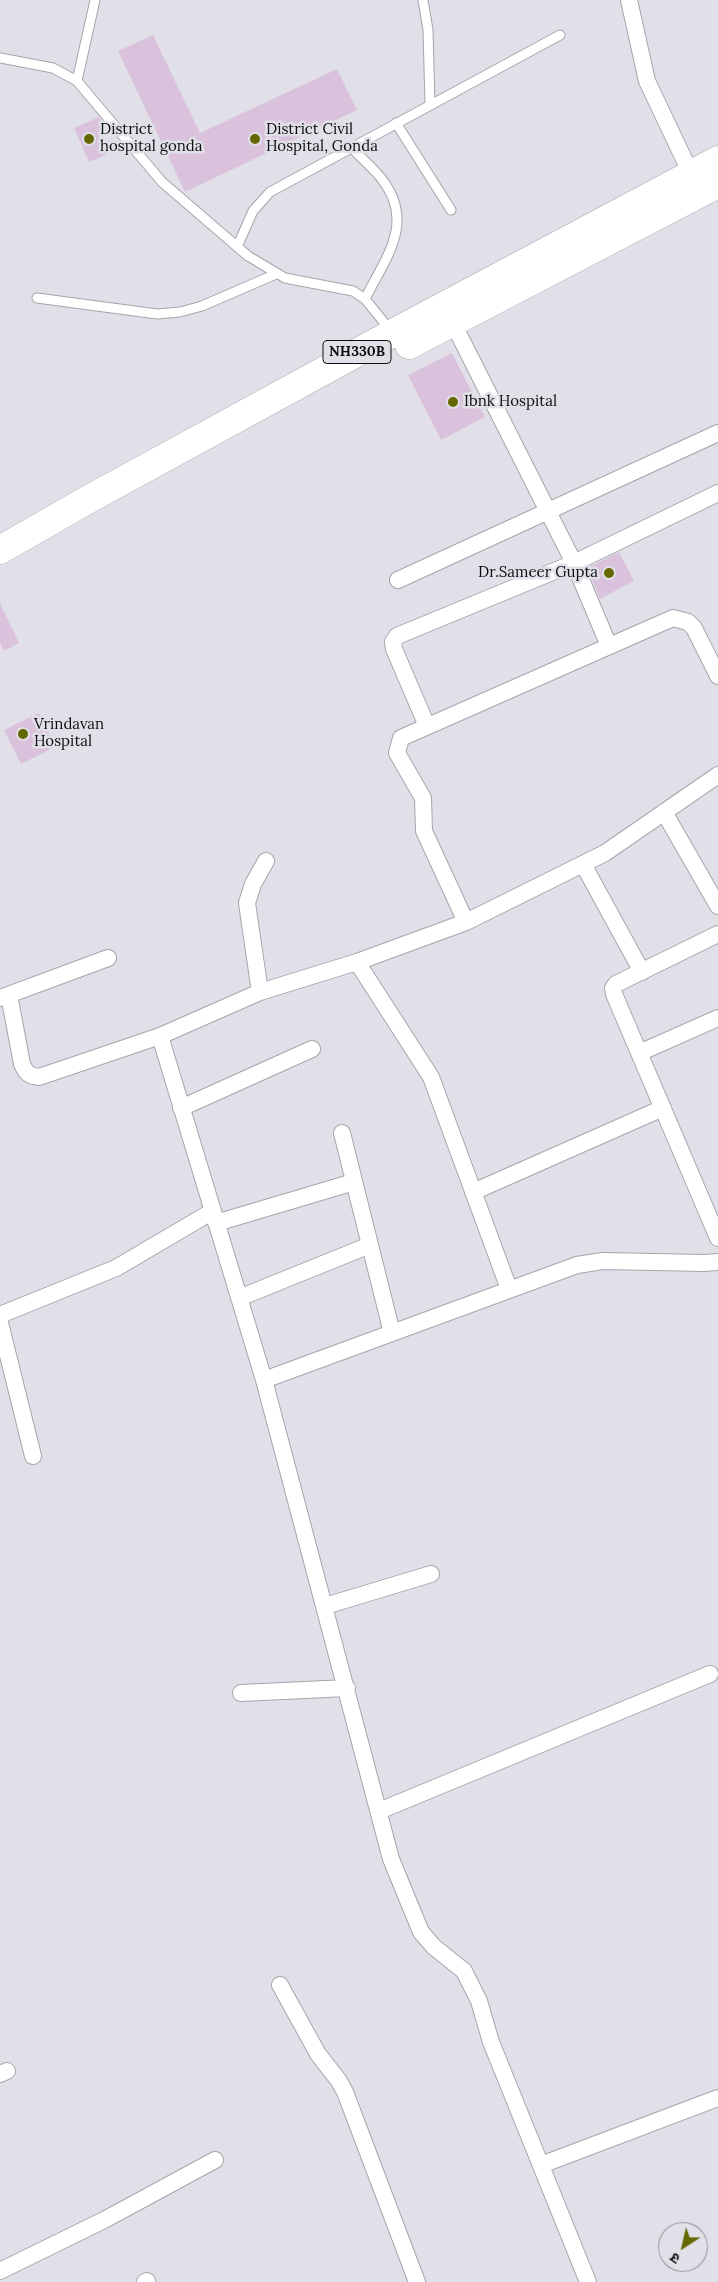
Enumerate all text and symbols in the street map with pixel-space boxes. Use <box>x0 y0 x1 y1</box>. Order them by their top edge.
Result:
place label: District hospital gonda <box>100 121 202 156</box>
place label: District Civil Hospital, Gonda <box>266 121 378 156</box>
marker: District hospital gonda <box>82 132 96 146</box>
marker: District Civil Hospital, Gonda <box>248 132 262 146</box>
road number: NH330B <box>323 341 391 364</box>
place label: Ibnk Hospital <box>464 393 557 411</box>
marker: Ibnk Hospital <box>446 395 460 409</box>
place label: Dr.Sameer Gupta <box>478 564 598 582</box>
marker: Dr.Sameer Gupta <box>602 566 616 580</box>
place label: Vrindavan Hospital <box>34 716 104 751</box>
marker: Vrindavan Hospital <box>16 727 30 741</box>
north arrow <box>658 2222 708 2272</box>
text: उ <box>666 2249 683 2268</box>

